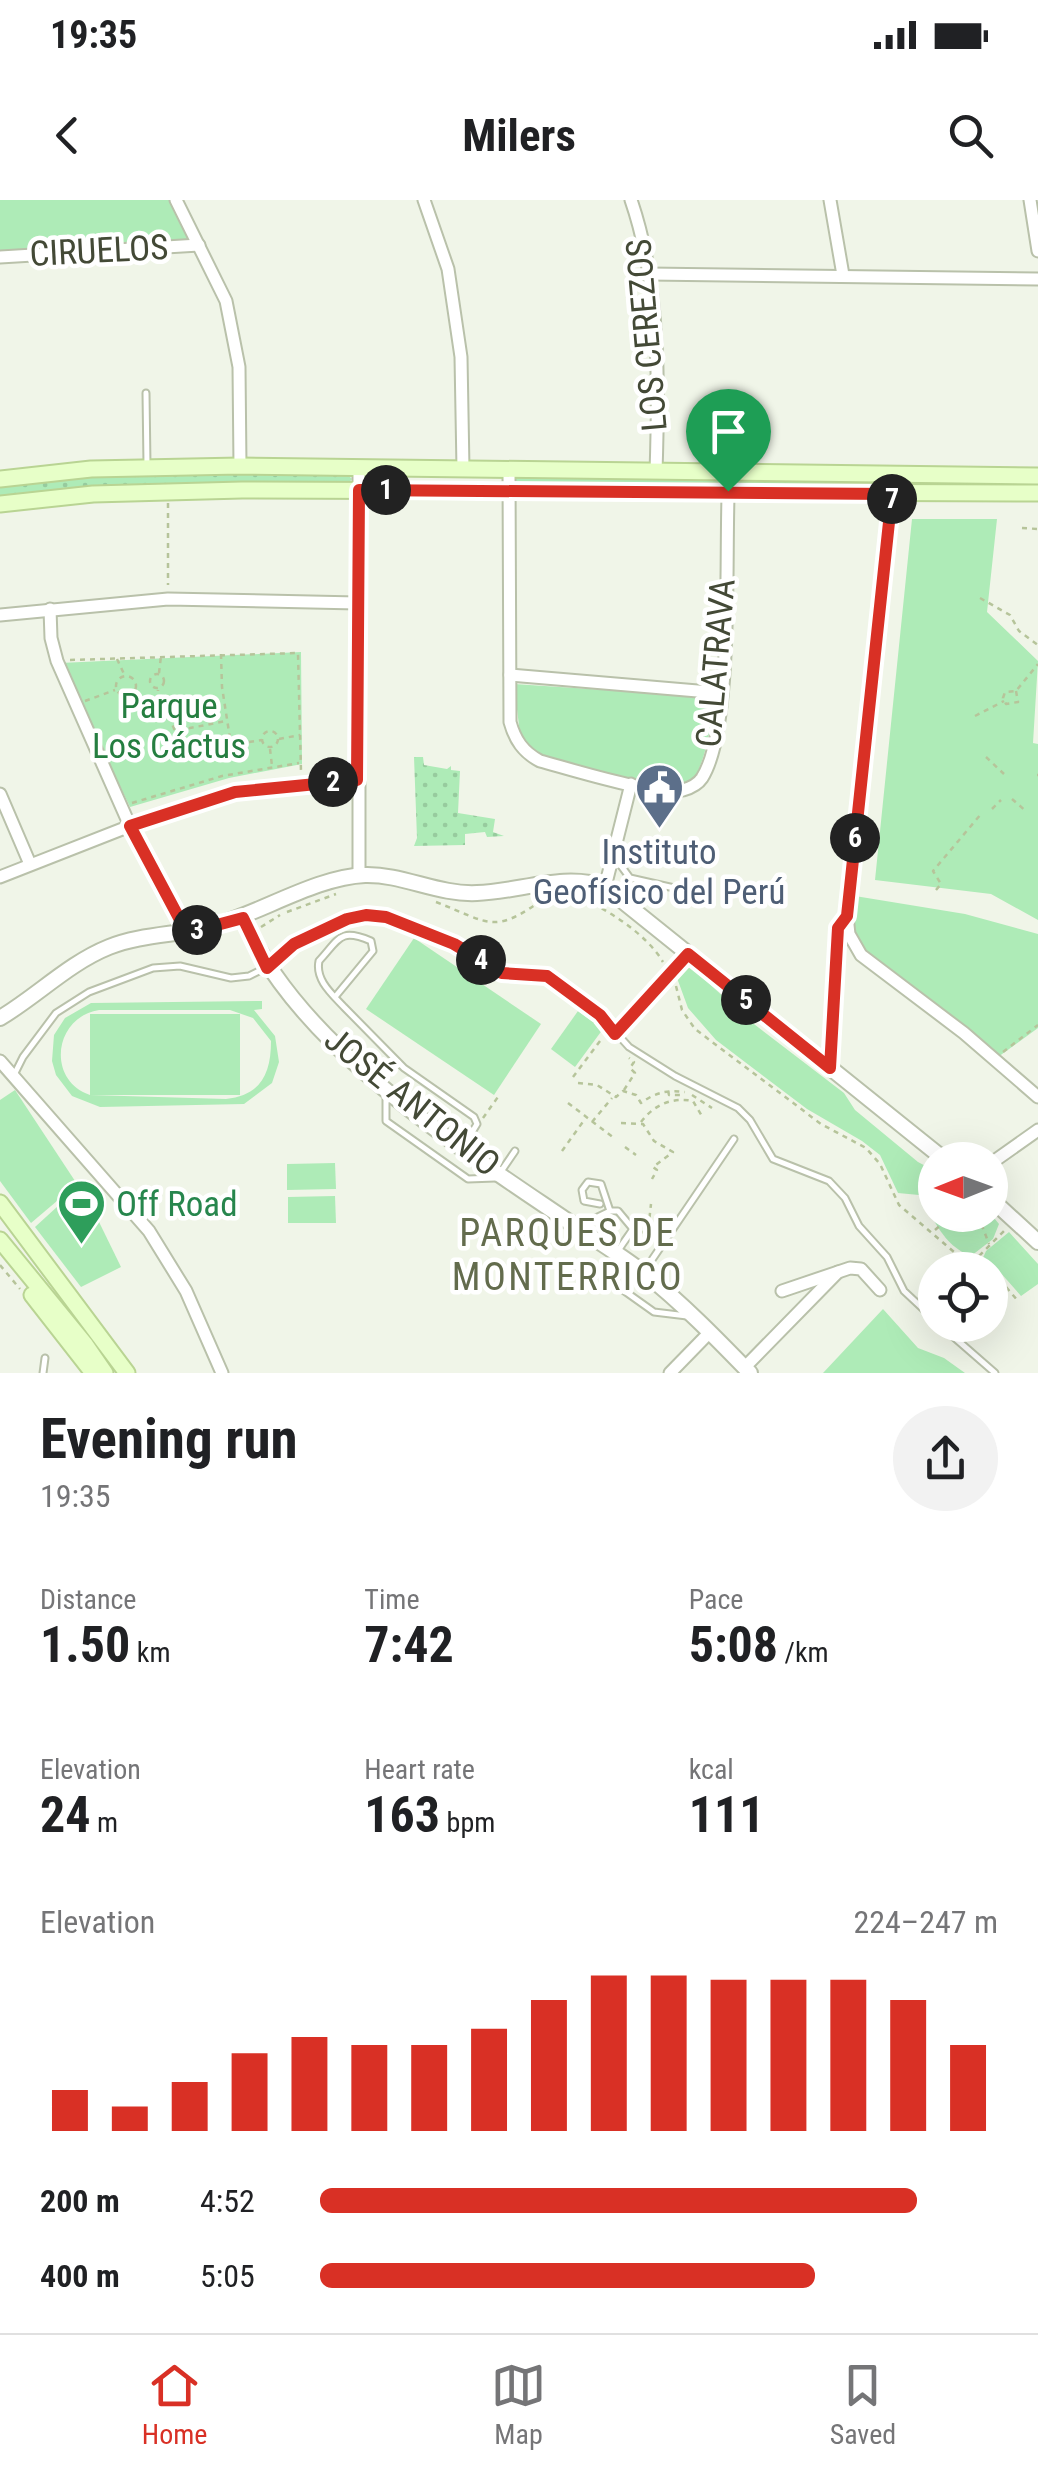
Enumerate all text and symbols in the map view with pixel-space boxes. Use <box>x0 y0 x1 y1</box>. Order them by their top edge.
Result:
text: 19:35 <box>50 13 137 57</box>
icon: back <box>40 108 95 163</box>
icon: search <box>943 108 998 163</box>
text: Milers <box>462 109 576 162</box>
street label: CIRUELOS <box>29 227 169 275</box>
street label: LOS CEREZOS <box>618 237 676 433</box>
pin <box>686 389 771 492</box>
icon: arrive <box>701 404 756 459</box>
pin: 1 <box>361 465 411 515</box>
text: 1 <box>379 473 393 506</box>
pin: 7 <box>867 474 917 524</box>
text: 7 <box>885 482 899 515</box>
street label: CALATRAVA <box>688 577 744 749</box>
park label: Parque Los Cáctus <box>92 686 246 767</box>
pin: 2 <box>308 757 358 807</box>
public building icon: Instituto Geofísico del Perú <box>633 762 685 830</box>
text: 2 <box>326 765 340 798</box>
pin: 6 <box>830 813 880 863</box>
text: 6 <box>848 821 862 854</box>
place label: Instituto Geofísico del Perú <box>533 832 785 913</box>
pin: 3 <box>172 905 222 955</box>
text: 3 <box>190 913 204 946</box>
pin: 4 <box>456 935 506 985</box>
text: 4 <box>474 943 488 976</box>
pin: 5 <box>721 975 771 1025</box>
text: 5 <box>739 983 753 1016</box>
street label: JOSÉ ANTONIO <box>316 1019 508 1185</box>
north arrow <box>918 1142 1008 1232</box>
map controls <box>918 1142 1008 1342</box>
sports icon: Off Road <box>55 1178 107 1246</box>
place label: Off Road <box>116 1184 238 1225</box>
district label: PARQUES DE MONTERRICO <box>452 1211 684 1299</box>
button: locate <box>918 1252 1008 1342</box>
button: share <box>893 1406 998 1511</box>
text: Evening run <box>40 1407 298 1471</box>
text: 19:35 <box>40 1477 111 1515</box>
text: Distance <box>40 1583 137 1616</box>
text: Time <box>364 1583 420 1616</box>
text: Pace <box>689 1583 744 1616</box>
text: 1.50 <box>40 1616 130 1674</box>
text: 7:42 <box>364 1616 454 1674</box>
text: 5:08 <box>689 1616 778 1674</box>
text: km <box>130 1636 170 1669</box>
text: /km <box>778 1636 829 1669</box>
text: Elevation <box>40 1753 141 1786</box>
text: Heart rate <box>364 1753 475 1786</box>
text: kcal <box>689 1753 734 1786</box>
text: 24 <box>40 1786 91 1844</box>
text: 163 <box>364 1786 440 1844</box>
text: 111 <box>689 1786 764 1844</box>
text: m <box>91 1806 118 1839</box>
text: bpm <box>440 1806 495 1839</box>
text: Elevation <box>40 1903 155 1941</box>
text: 224–247 m <box>853 1903 998 1941</box>
text: 200 m <box>40 2182 120 2220</box>
text: 4:52 <box>200 2182 255 2220</box>
text: 400 m <box>40 2257 120 2295</box>
text: 5:05 <box>200 2257 255 2295</box>
tab: Home <box>142 2358 207 2451</box>
tab: Map <box>491 2358 546 2451</box>
tab: Saved <box>830 2358 896 2451</box>

